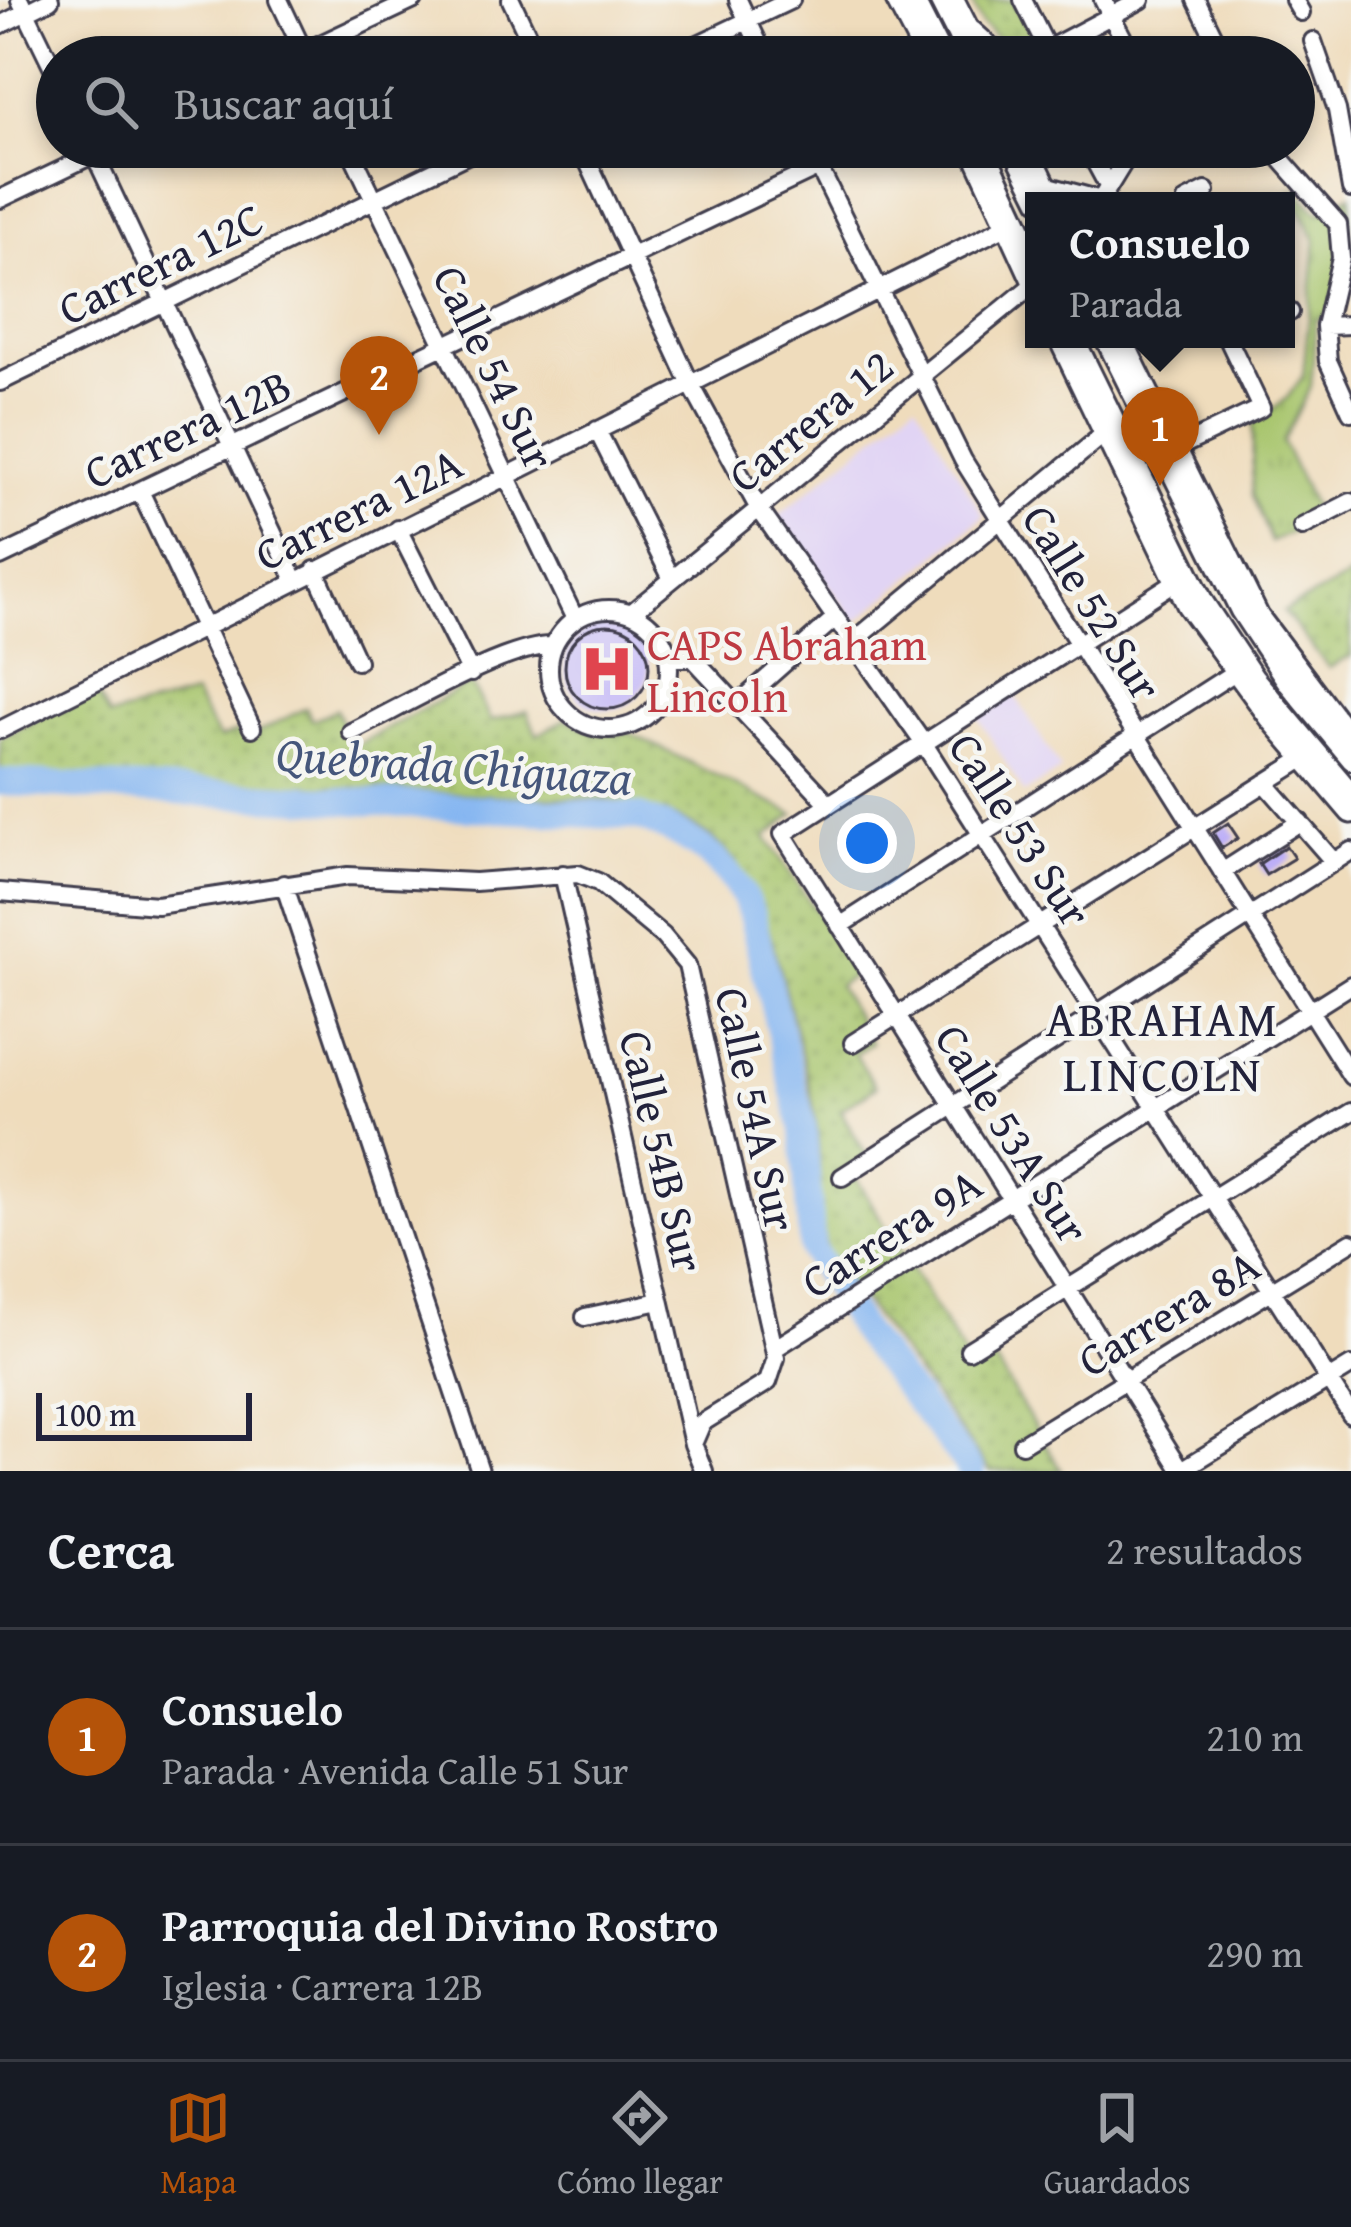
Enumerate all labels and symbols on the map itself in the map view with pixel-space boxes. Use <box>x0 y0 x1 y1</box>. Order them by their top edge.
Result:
street label: Carrera 12C <box>47 185 273 341</box>
street label: Calle 54 Sur <box>418 254 572 480</box>
street label: Carrera 12 <box>713 333 907 507</box>
pin: 2 <box>340 336 418 435</box>
street label: Carrera 12B <box>73 352 301 504</box>
pin: 1 <box>1121 387 1199 486</box>
street label: Carrera 12A <box>243 430 473 586</box>
street label: Calle 52 Sur <box>1007 491 1179 713</box>
place label: CAPS Abraham Lincoln <box>647 611 927 728</box>
hospital icon: CAPS Abraham Lincoln <box>578 640 636 698</box>
water label: Quebrada Chiguaza <box>274 717 634 813</box>
street label: Calle 53 Sur <box>934 719 1108 939</box>
your location <box>837 813 897 873</box>
street label: Calle 54A Sur <box>699 981 815 1237</box>
district label: ABRAHAM LINCOLN <box>1046 983 1280 1109</box>
street label: Calle 53A Sur <box>920 1011 1106 1255</box>
street label: Calle 54B Sur <box>604 1024 722 1278</box>
street label: Carrera 9A <box>788 1151 994 1313</box>
street label: Carrera 8A <box>1065 1232 1271 1392</box>
scale bar <box>36 1387 252 1440</box>

